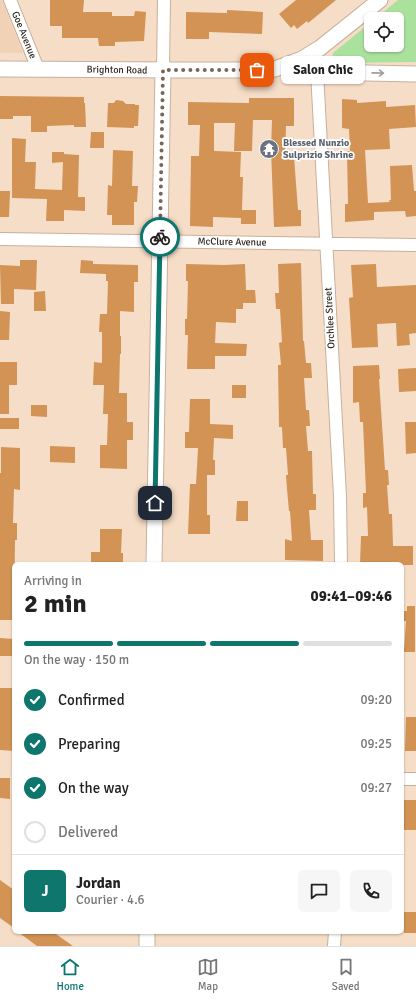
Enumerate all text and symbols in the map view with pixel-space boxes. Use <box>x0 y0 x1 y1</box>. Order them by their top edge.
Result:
street label: Goe Avenue <box>9 10 39 60</box>
map controls <box>364 12 404 52</box>
button: locate <box>364 12 404 52</box>
pin <box>240 53 274 87</box>
callout: Salon Chic <box>281 56 365 84</box>
icon: bag <box>246 59 268 81</box>
text: Salon Chic <box>293 62 353 78</box>
street label: Brighton Road <box>86 63 148 77</box>
one-way arrow <box>371 69 384 77</box>
place label: Blessed Nunzio Sulprizio Shrine <box>283 137 353 161</box>
temple icon: Blessed Nunzio Sulprizio Shrine <box>258 138 280 160</box>
courier <box>140 217 180 257</box>
icon: bike <box>149 226 171 248</box>
street label: McClure Avenue <box>197 235 267 249</box>
street label: Orchlee Street <box>322 287 338 349</box>
pin <box>138 486 172 520</box>
icon: home <box>144 492 166 514</box>
text: Arriving in <box>24 573 82 589</box>
text: 09:41–09:46 <box>311 587 392 605</box>
text: 2 min <box>24 588 87 620</box>
text: On the way · 150 m <box>24 652 129 668</box>
icon: check <box>24 689 46 711</box>
text: Confirmed <box>58 691 125 709</box>
text: 09:20 <box>360 692 392 708</box>
icon: check <box>24 733 46 755</box>
text: Preparing <box>58 735 121 753</box>
text: 09:25 <box>360 736 392 752</box>
icon: check <box>24 777 46 799</box>
text: On the way <box>58 779 129 797</box>
text: 09:27 <box>360 780 392 796</box>
text: Delivered <box>58 823 118 841</box>
button: chat <box>298 870 340 912</box>
button: phone <box>350 870 392 912</box>
text: Jordan <box>76 874 121 892</box>
text: J <box>41 882 49 900</box>
text: Courier · 4.6 <box>76 892 145 908</box>
tab: Home <box>56 956 84 993</box>
tab: Map <box>197 956 219 993</box>
tab: Saved <box>332 956 360 993</box>

